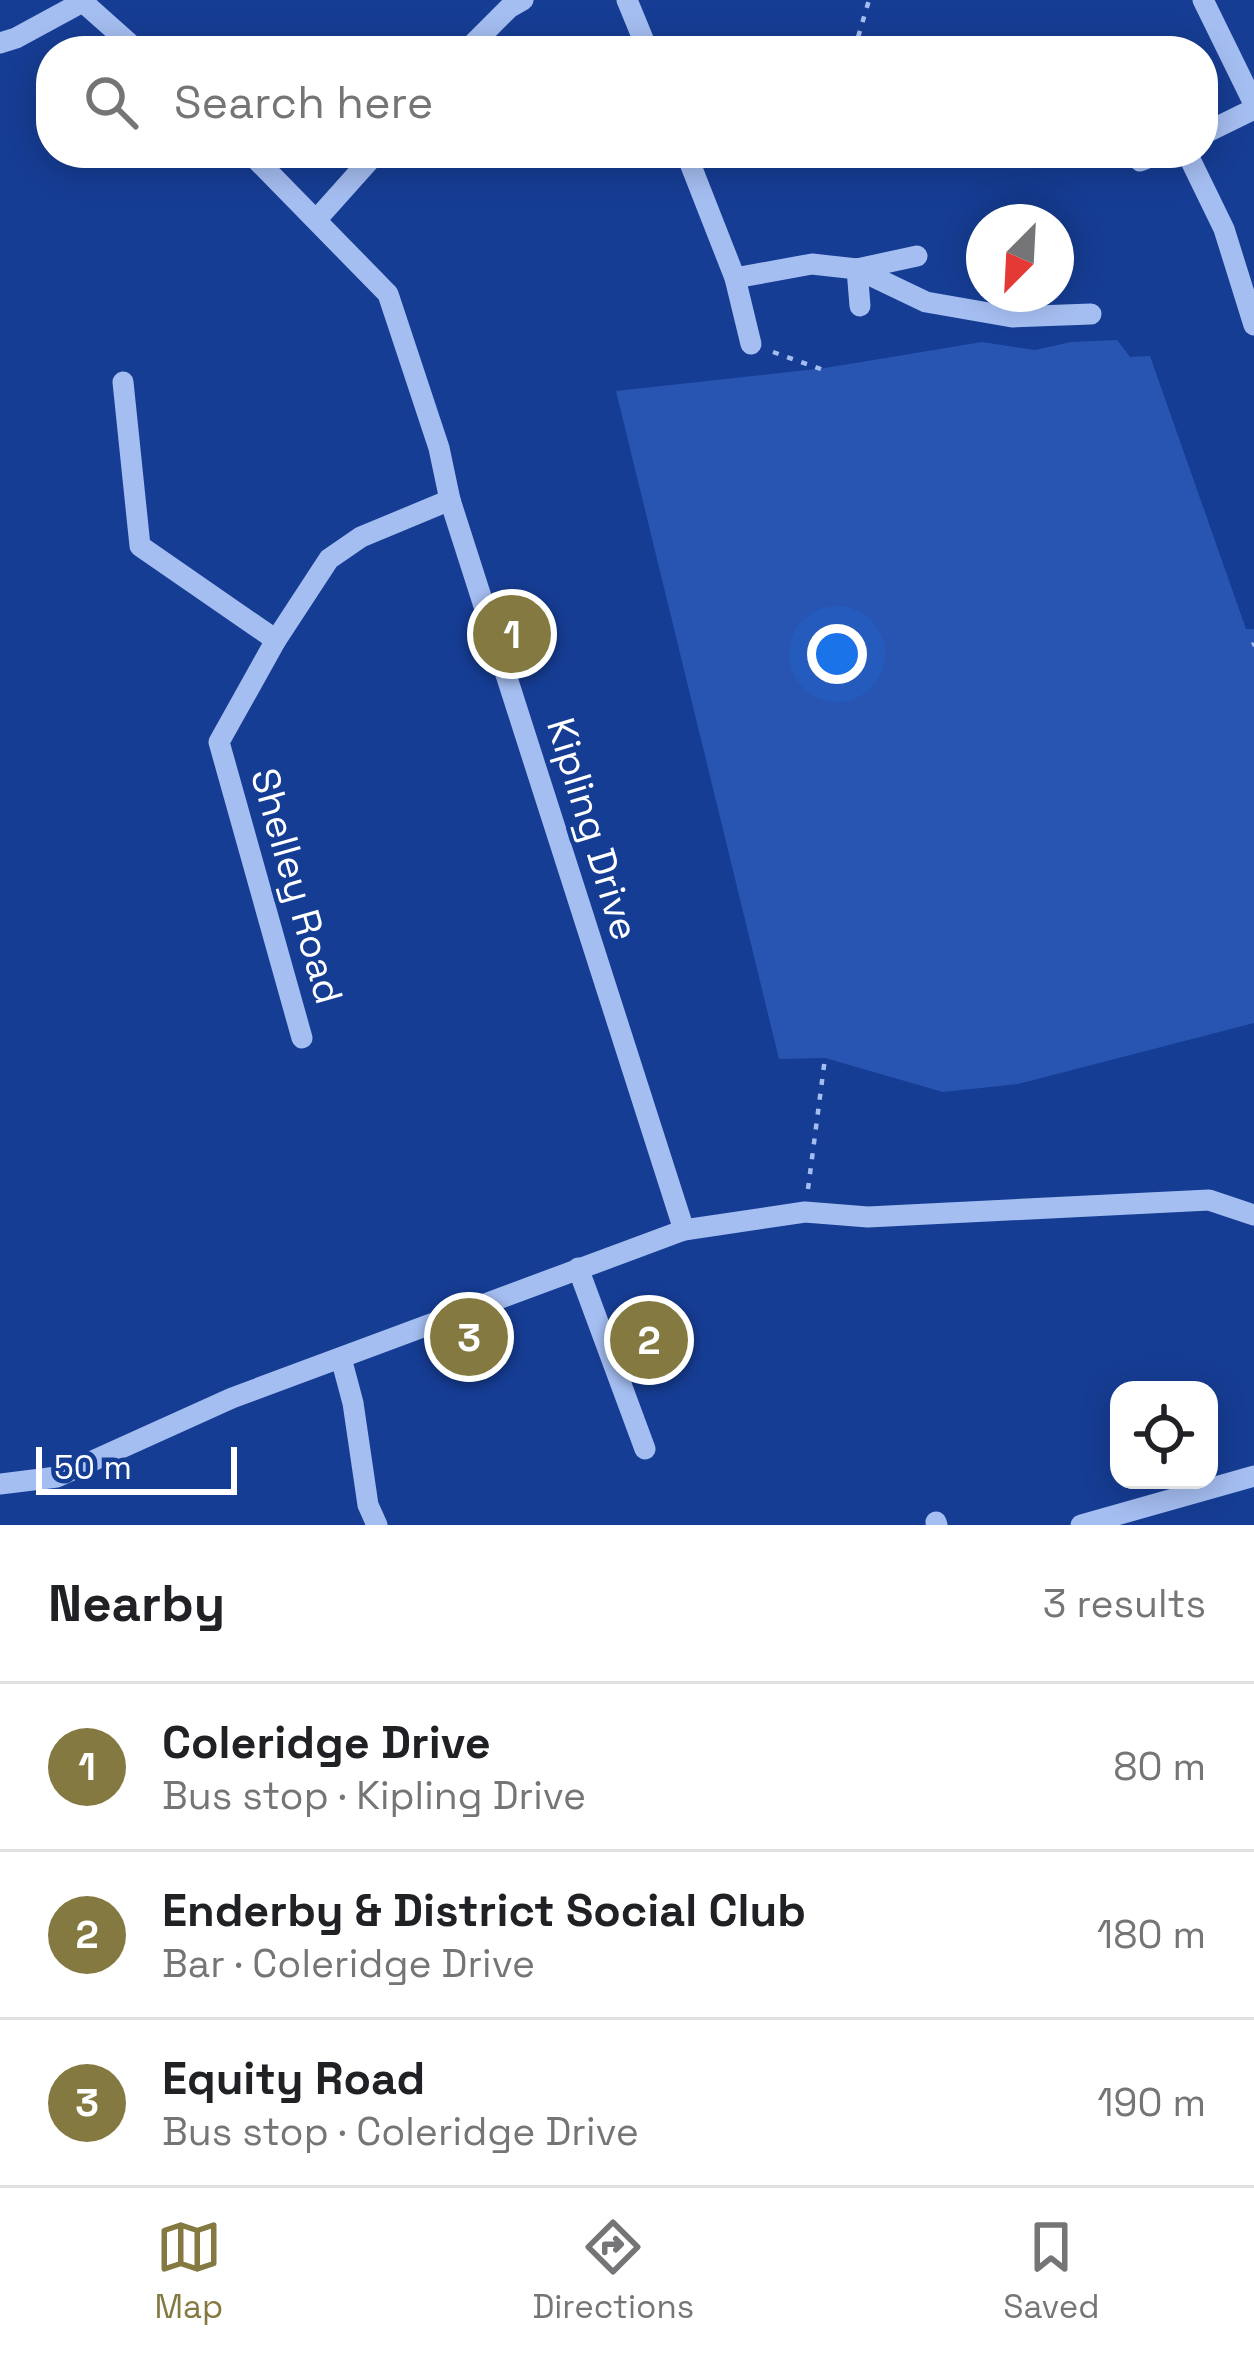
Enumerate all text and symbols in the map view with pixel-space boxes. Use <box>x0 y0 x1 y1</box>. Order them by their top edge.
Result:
search box <box>36 36 1218 168</box>
icon: search <box>78 69 144 135</box>
text: Search here <box>174 74 433 131</box>
north arrow <box>966 204 1074 312</box>
pin: 1 <box>473 589 551 679</box>
your location <box>807 624 867 684</box>
street label: Kipling Drive <box>536 712 650 946</box>
street label: Shelley Road <box>240 763 354 1009</box>
pin: 3 <box>430 1292 508 1382</box>
pin: 2 <box>610 1295 688 1385</box>
map controls <box>1110 1381 1218 1489</box>
button: locate <box>1110 1381 1218 1489</box>
scale bar <box>36 1441 237 1494</box>
text: 50 m <box>54 1447 132 1489</box>
text: Nearby <box>48 1571 225 1636</box>
text: 3 results <box>1043 1579 1206 1628</box>
text: Coleridge Drive <box>162 1714 491 1771</box>
text: 1 <box>78 1742 96 1791</box>
text: 80 m <box>1113 1742 1206 1791</box>
text: Bus stop · Kipling Drive <box>162 1771 586 1820</box>
text: Enderby & District Social Club <box>162 1882 806 1939</box>
text: 2 <box>75 1910 99 1959</box>
text: 180 m <box>1097 1910 1206 1959</box>
text: Bar · Coleridge Drive <box>162 1939 535 1988</box>
text: Equity Road <box>162 2050 425 2107</box>
text: 3 <box>75 2078 99 2127</box>
text: 190 m <box>1097 2078 1206 2127</box>
text: Bus stop · Coleridge Drive <box>162 2107 639 2156</box>
tab: Map <box>155 2214 223 2328</box>
tab: Directions <box>532 2214 694 2328</box>
tab: Saved <box>1003 2214 1099 2328</box>

